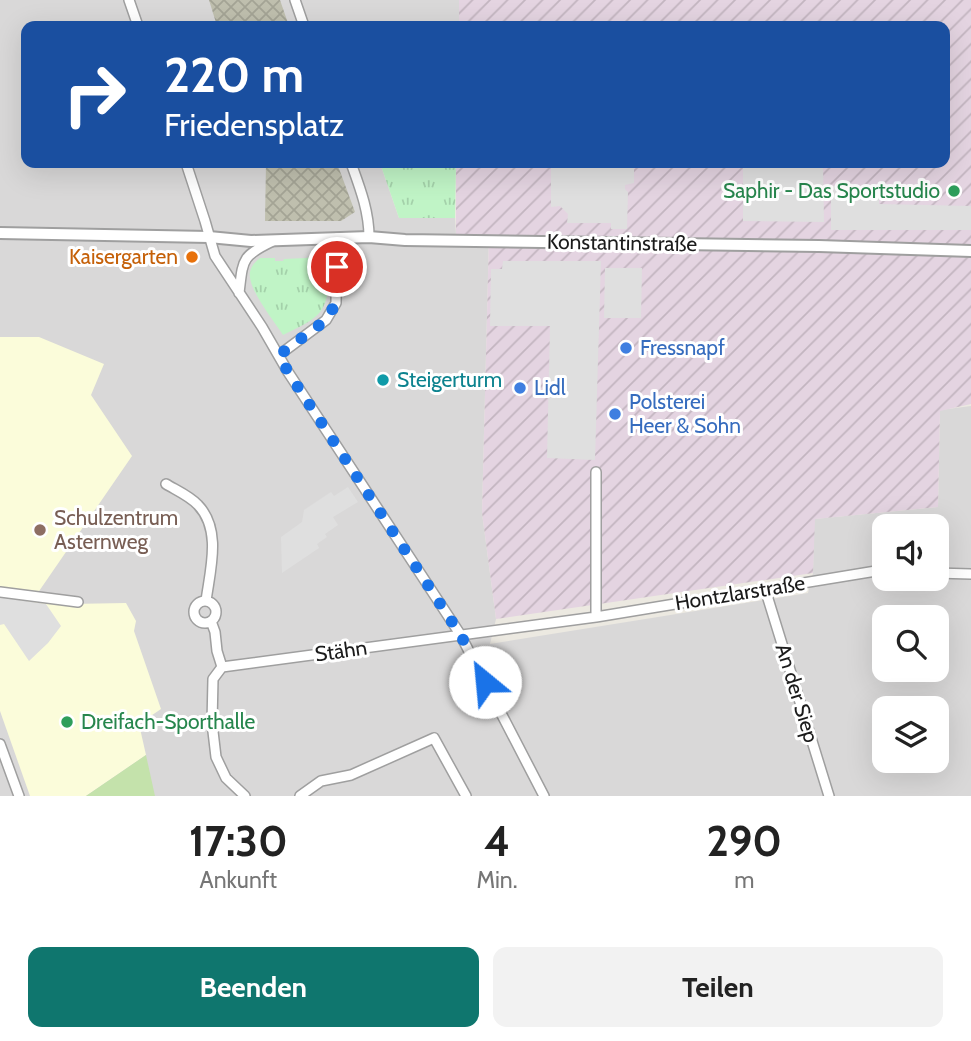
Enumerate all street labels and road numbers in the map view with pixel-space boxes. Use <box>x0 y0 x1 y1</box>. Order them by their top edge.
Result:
street label: Konstantinstraße <box>547 229 698 256</box>
street label: Hontzlarstraße <box>673 570 807 615</box>
street label: Stähn <box>313 634 369 667</box>
street label: An der Siep <box>771 640 824 745</box>

